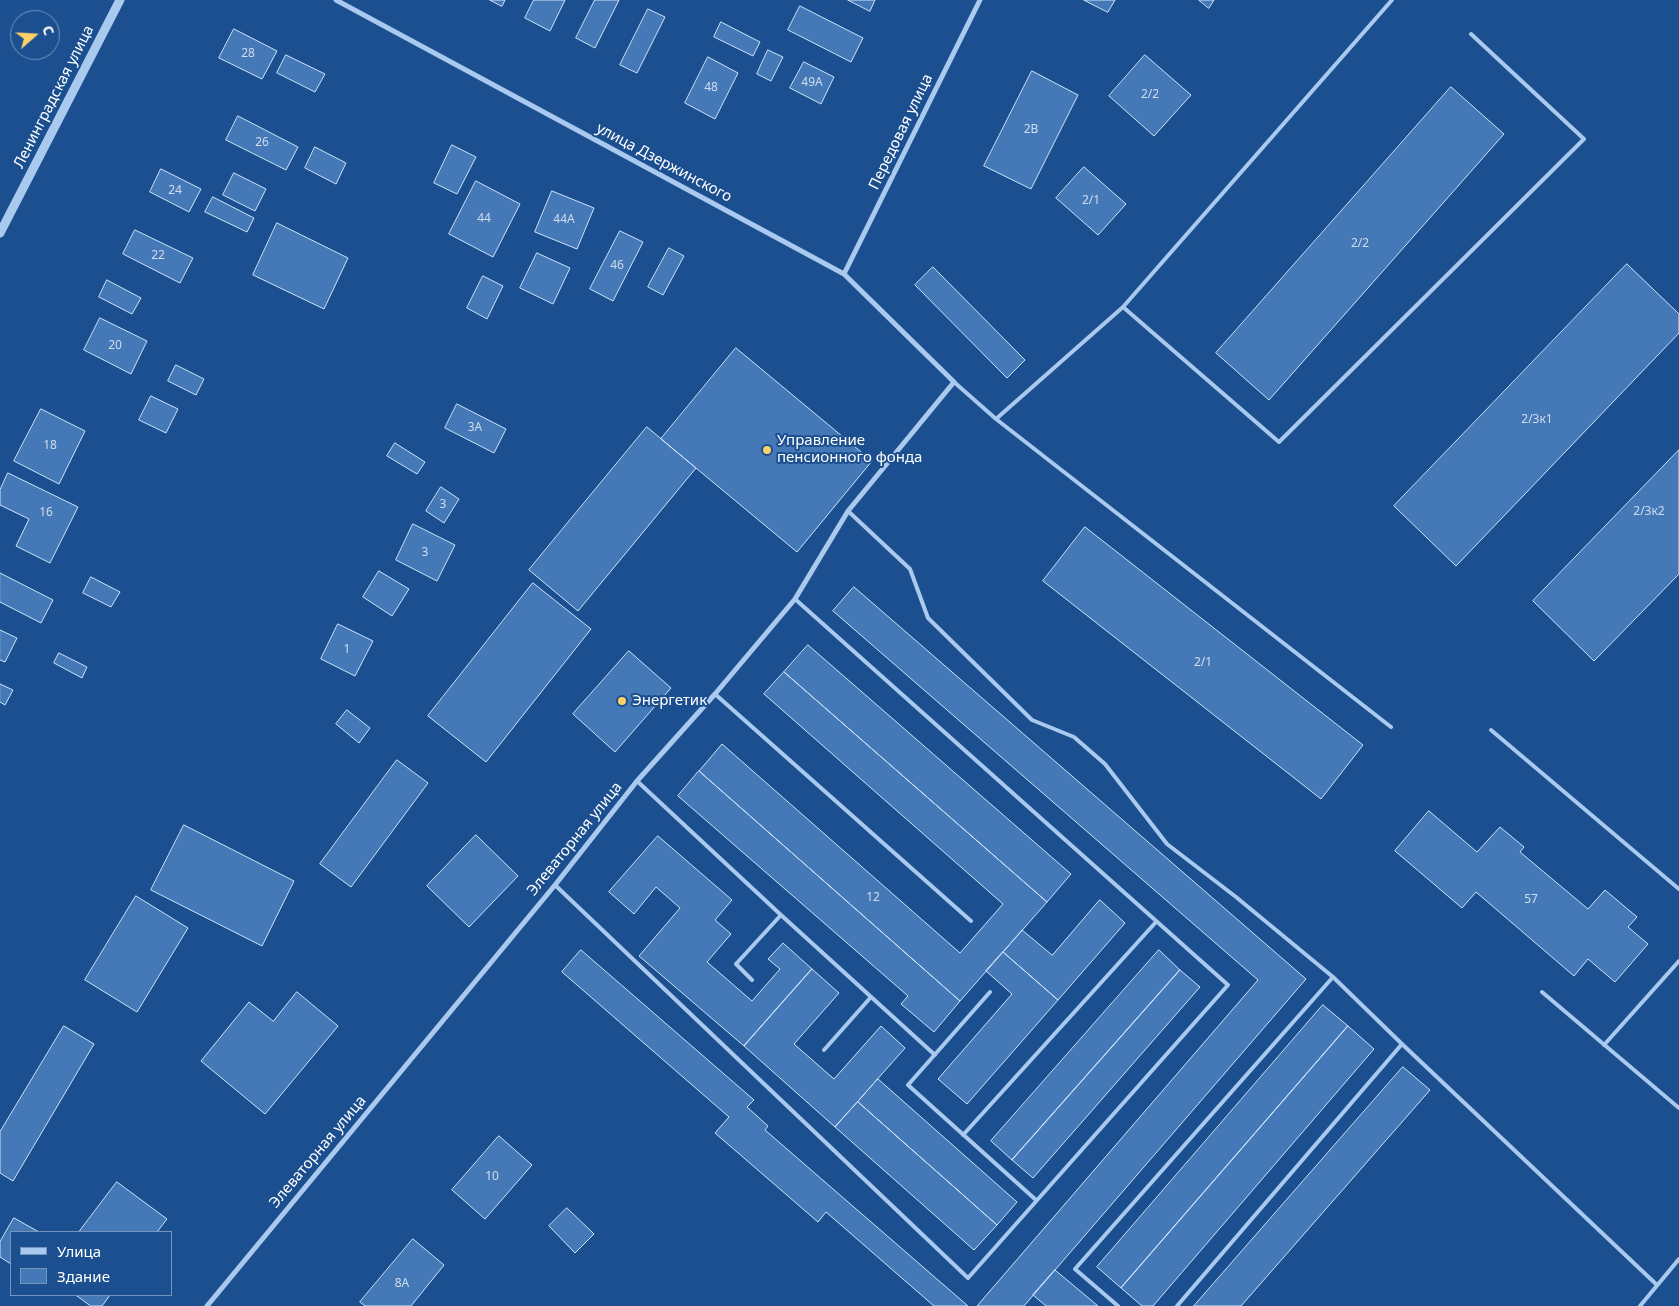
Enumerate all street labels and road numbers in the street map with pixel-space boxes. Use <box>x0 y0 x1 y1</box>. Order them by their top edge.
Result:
street label: Ленинградская улица <box>10 22 98 172</box>
street label: Передовая улица <box>865 71 937 193</box>
street label: улица Дзержинского <box>593 120 735 206</box>
street label: Элеваторная улица <box>524 779 626 899</box>
street label: Элеваторная улица <box>266 1092 370 1212</box>

